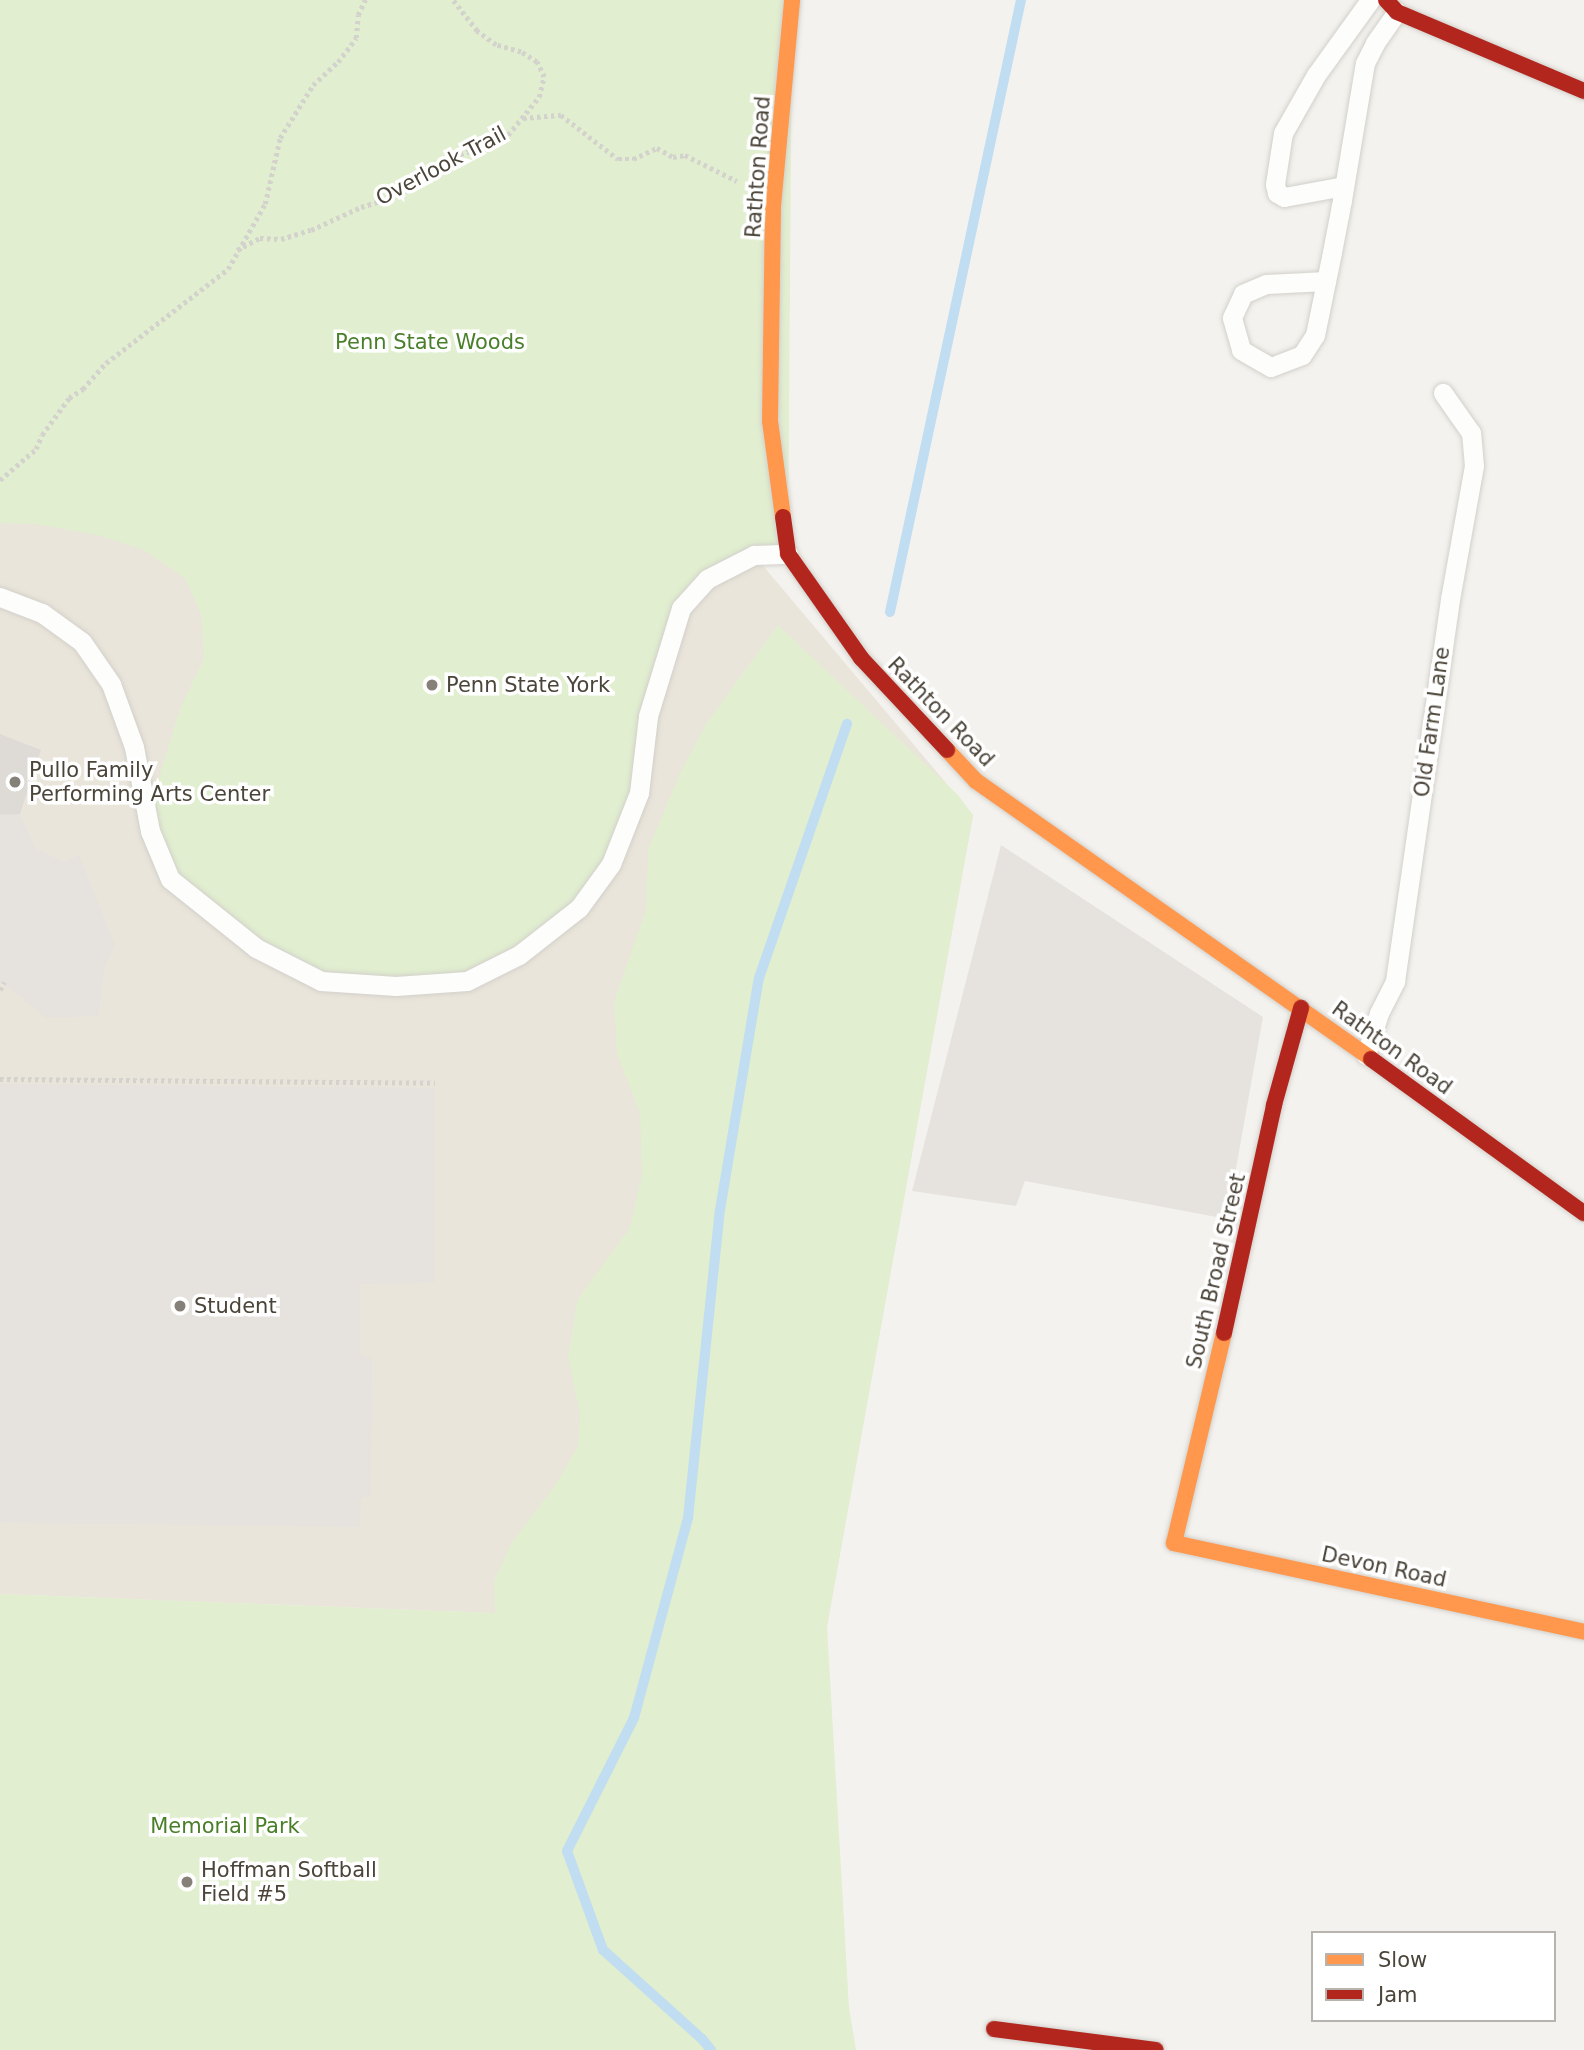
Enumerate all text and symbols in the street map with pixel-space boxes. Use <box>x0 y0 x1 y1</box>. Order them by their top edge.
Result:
street label: Rathton Road <box>740 95 776 239</box>
street label: Overlook Trail <box>372 121 510 211</box>
park label: Penn State Woods <box>335 329 525 355</box>
street label: Old Farm Lane <box>1409 645 1455 799</box>
street label: Rathton Road <box>883 652 999 772</box>
place label: Penn State York <box>446 672 610 698</box>
marker: Penn State York <box>424 677 440 693</box>
place label: Pullo Family Performing Arts Center <box>29 757 270 807</box>
marker: Pullo Family Performing Arts Center <box>7 774 23 790</box>
street label: Rathton Road <box>1327 996 1457 1100</box>
street label: South Broad Street <box>1181 1171 1251 1371</box>
place label: Student <box>194 1293 277 1319</box>
marker: Student <box>172 1298 188 1314</box>
street label: Devon Road <box>1319 1541 1449 1593</box>
park label: Memorial Park <box>150 1813 300 1839</box>
place label: Hoffman Softball Field #5 <box>201 1857 377 1907</box>
marker: Hoffman Softball Field #5 <box>179 1874 195 1890</box>
legend <box>1311 1931 1556 2022</box>
text: Slow <box>1378 1948 1427 1972</box>
text: Jam <box>1378 1983 1418 2007</box>

